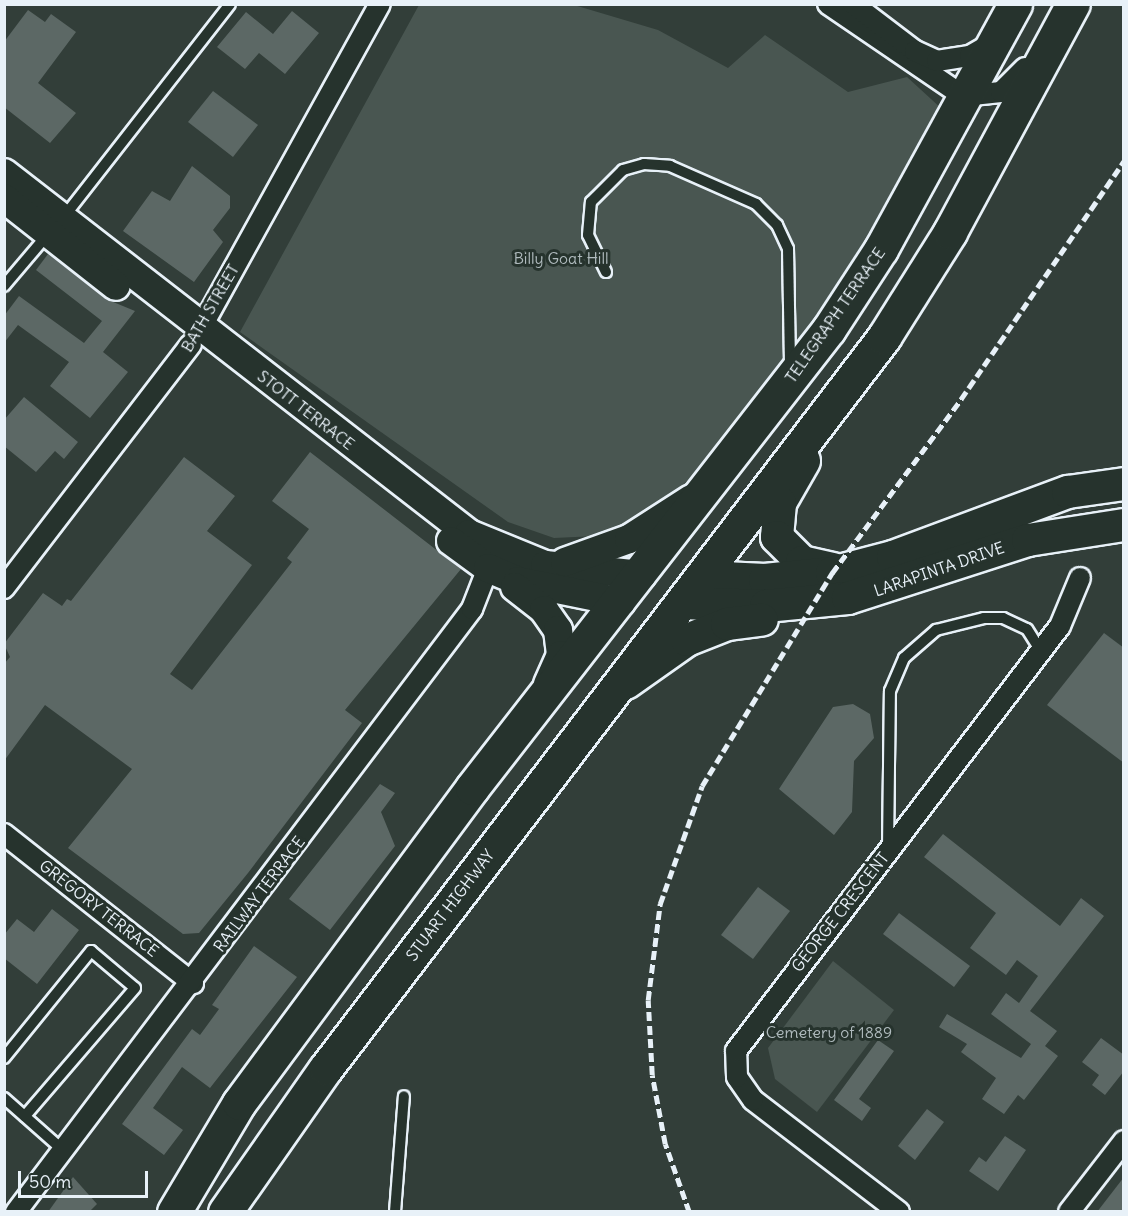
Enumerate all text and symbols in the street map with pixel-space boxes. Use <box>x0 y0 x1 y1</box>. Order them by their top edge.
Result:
street label: TELEGRAPH TERRACE <box>781 244 889 386</box>
park label: Billy Goat Hill <box>513 248 609 268</box>
street label: BATH STREET <box>177 261 243 355</box>
street label: STOTT TERRACE <box>254 366 358 454</box>
street label: LARAPINTA DRIVE <box>871 538 1007 600</box>
street label: RAILWAY TERRACE <box>209 833 309 955</box>
street label: STUART HIGHWAY <box>402 846 498 964</box>
street label: GEORGE CRESCENT <box>787 849 893 975</box>
street label: GREGORY TERRACE <box>36 856 162 960</box>
park label: Cemetery of 1889 <box>766 1022 892 1042</box>
scale bar <box>21 1159 152 1197</box>
text: 50 m <box>29 1170 71 1193</box>

